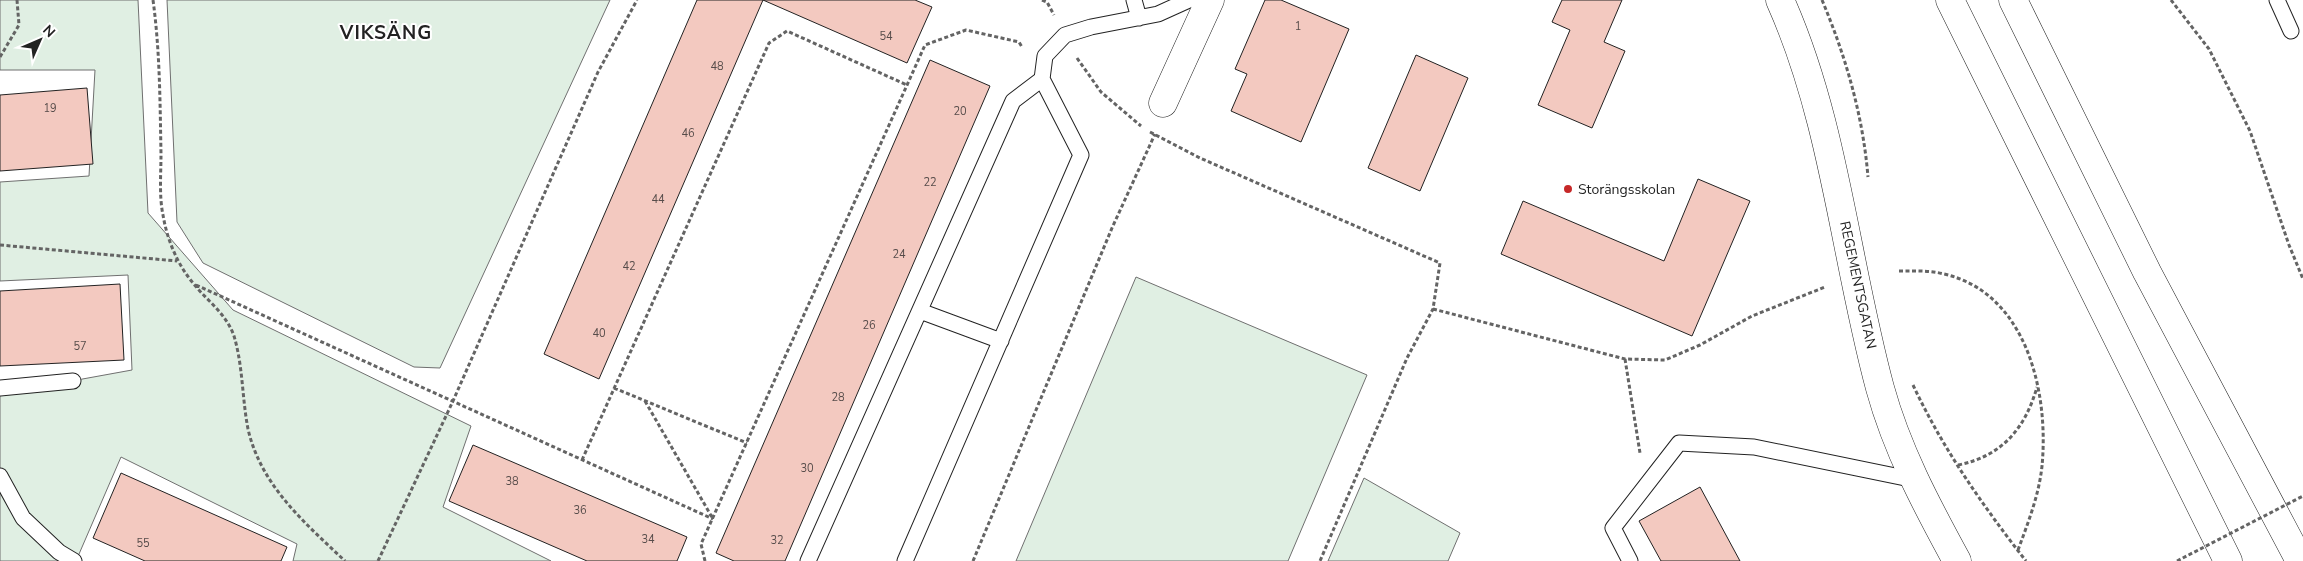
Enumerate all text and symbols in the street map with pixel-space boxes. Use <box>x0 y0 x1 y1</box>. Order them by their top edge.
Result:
north arrow <box>15 15 65 65</box>
house number: 1 <box>1295 19 1301 34</box>
district label: VIKSÄNG <box>339 20 432 46</box>
text: N <box>38 21 59 42</box>
house number: 54 <box>879 29 893 44</box>
house number: 48 <box>710 59 724 74</box>
house number: 19 <box>43 101 57 116</box>
house number: 20 <box>953 104 967 119</box>
house number: 46 <box>681 126 695 141</box>
house number: 22 <box>923 175 937 190</box>
place label: Storängsskolan <box>1578 180 1675 199</box>
marker: Storängsskolan <box>1562 183 1574 195</box>
house number: 44 <box>651 192 665 207</box>
street label: REGEMENTSGATAN <box>1835 219 1881 351</box>
house number: 24 <box>892 247 906 262</box>
house number: 42 <box>622 259 636 274</box>
house number: 26 <box>862 318 876 333</box>
house number: 40 <box>592 326 606 341</box>
house number: 57 <box>73 339 87 354</box>
house number: 28 <box>831 390 845 405</box>
house number: 30 <box>800 461 814 476</box>
house number: 38 <box>505 474 519 489</box>
house number: 36 <box>573 503 587 518</box>
house number: 34 <box>641 532 655 547</box>
house number: 32 <box>770 533 784 548</box>
house number: 55 <box>136 536 150 551</box>

